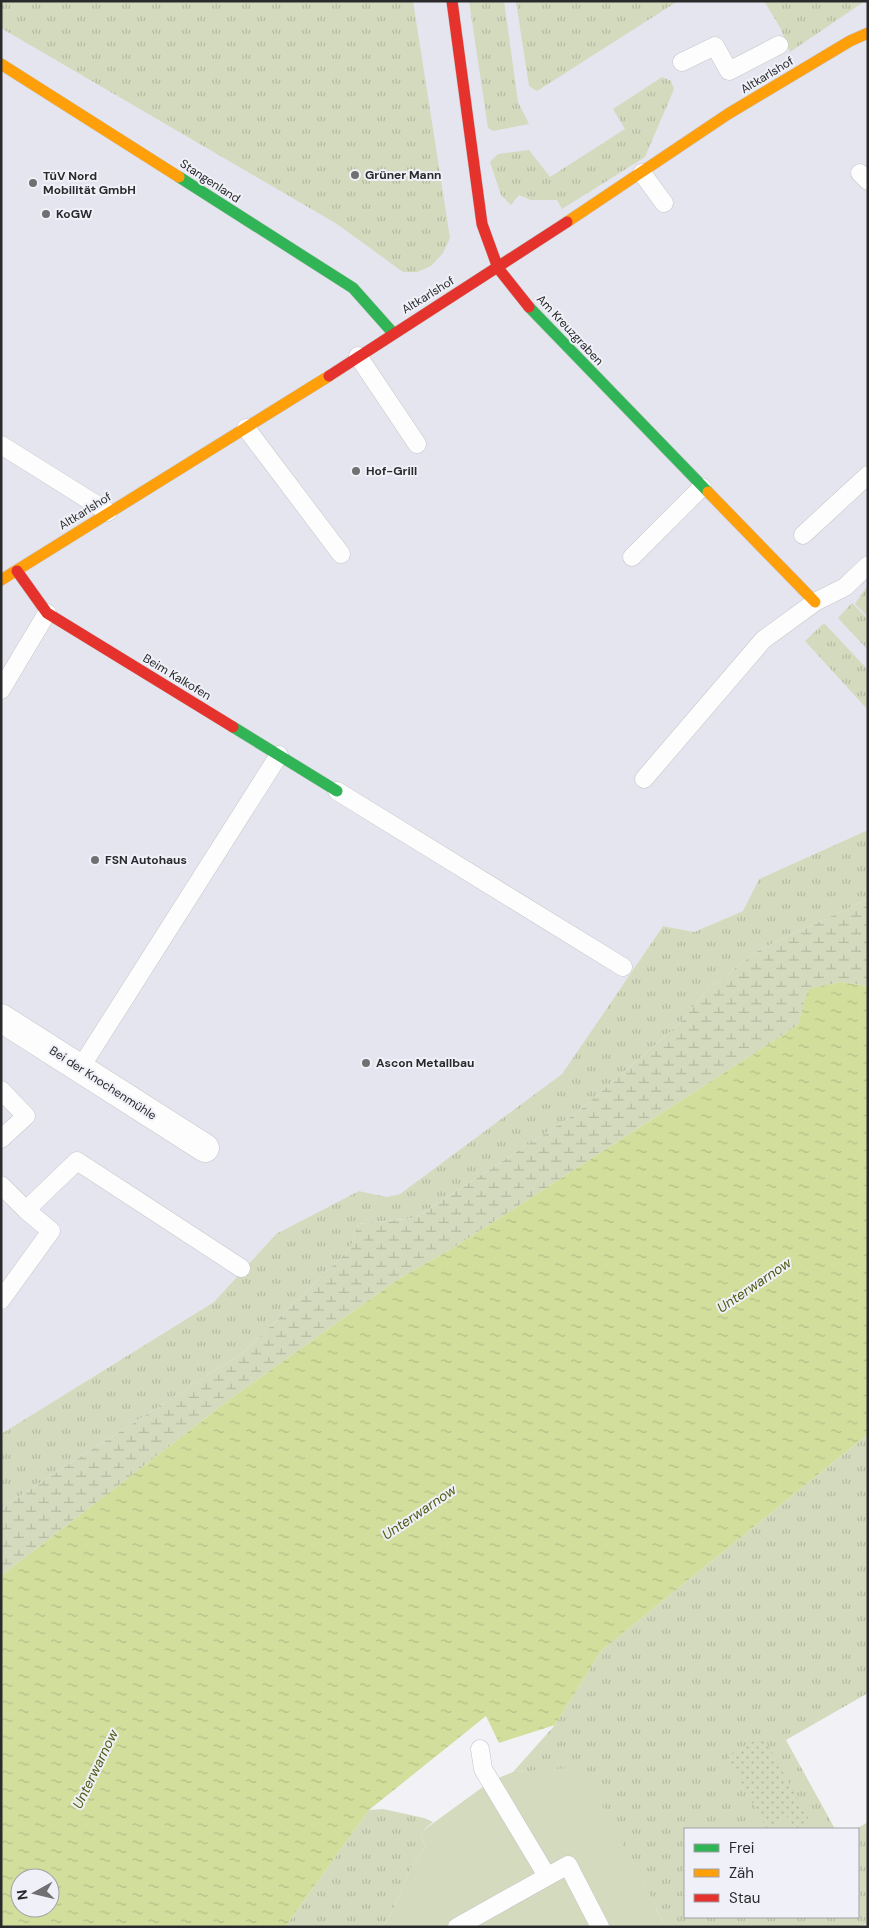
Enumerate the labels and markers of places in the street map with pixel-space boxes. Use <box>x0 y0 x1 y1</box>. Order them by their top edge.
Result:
place label: Grüner Mann <box>365 167 441 183</box>
place label: TüV Nord Mobilität GmbH <box>43 168 136 198</box>
marker: Grüner Mann <box>349 169 361 181</box>
marker: TüV Nord Mobilität GmbH <box>27 177 39 189</box>
place label: KoGW <box>56 206 92 222</box>
marker: KoGW <box>40 208 52 220</box>
place label: Hof-Grill <box>366 463 417 479</box>
marker: Hof-Grill <box>350 465 362 477</box>
place label: FSN Autohaus <box>105 852 187 868</box>
marker: FSN Autohaus <box>89 854 101 866</box>
place label: Ascon Metallbau <box>376 1055 474 1071</box>
marker: Ascon Metallbau <box>360 1057 372 1069</box>

